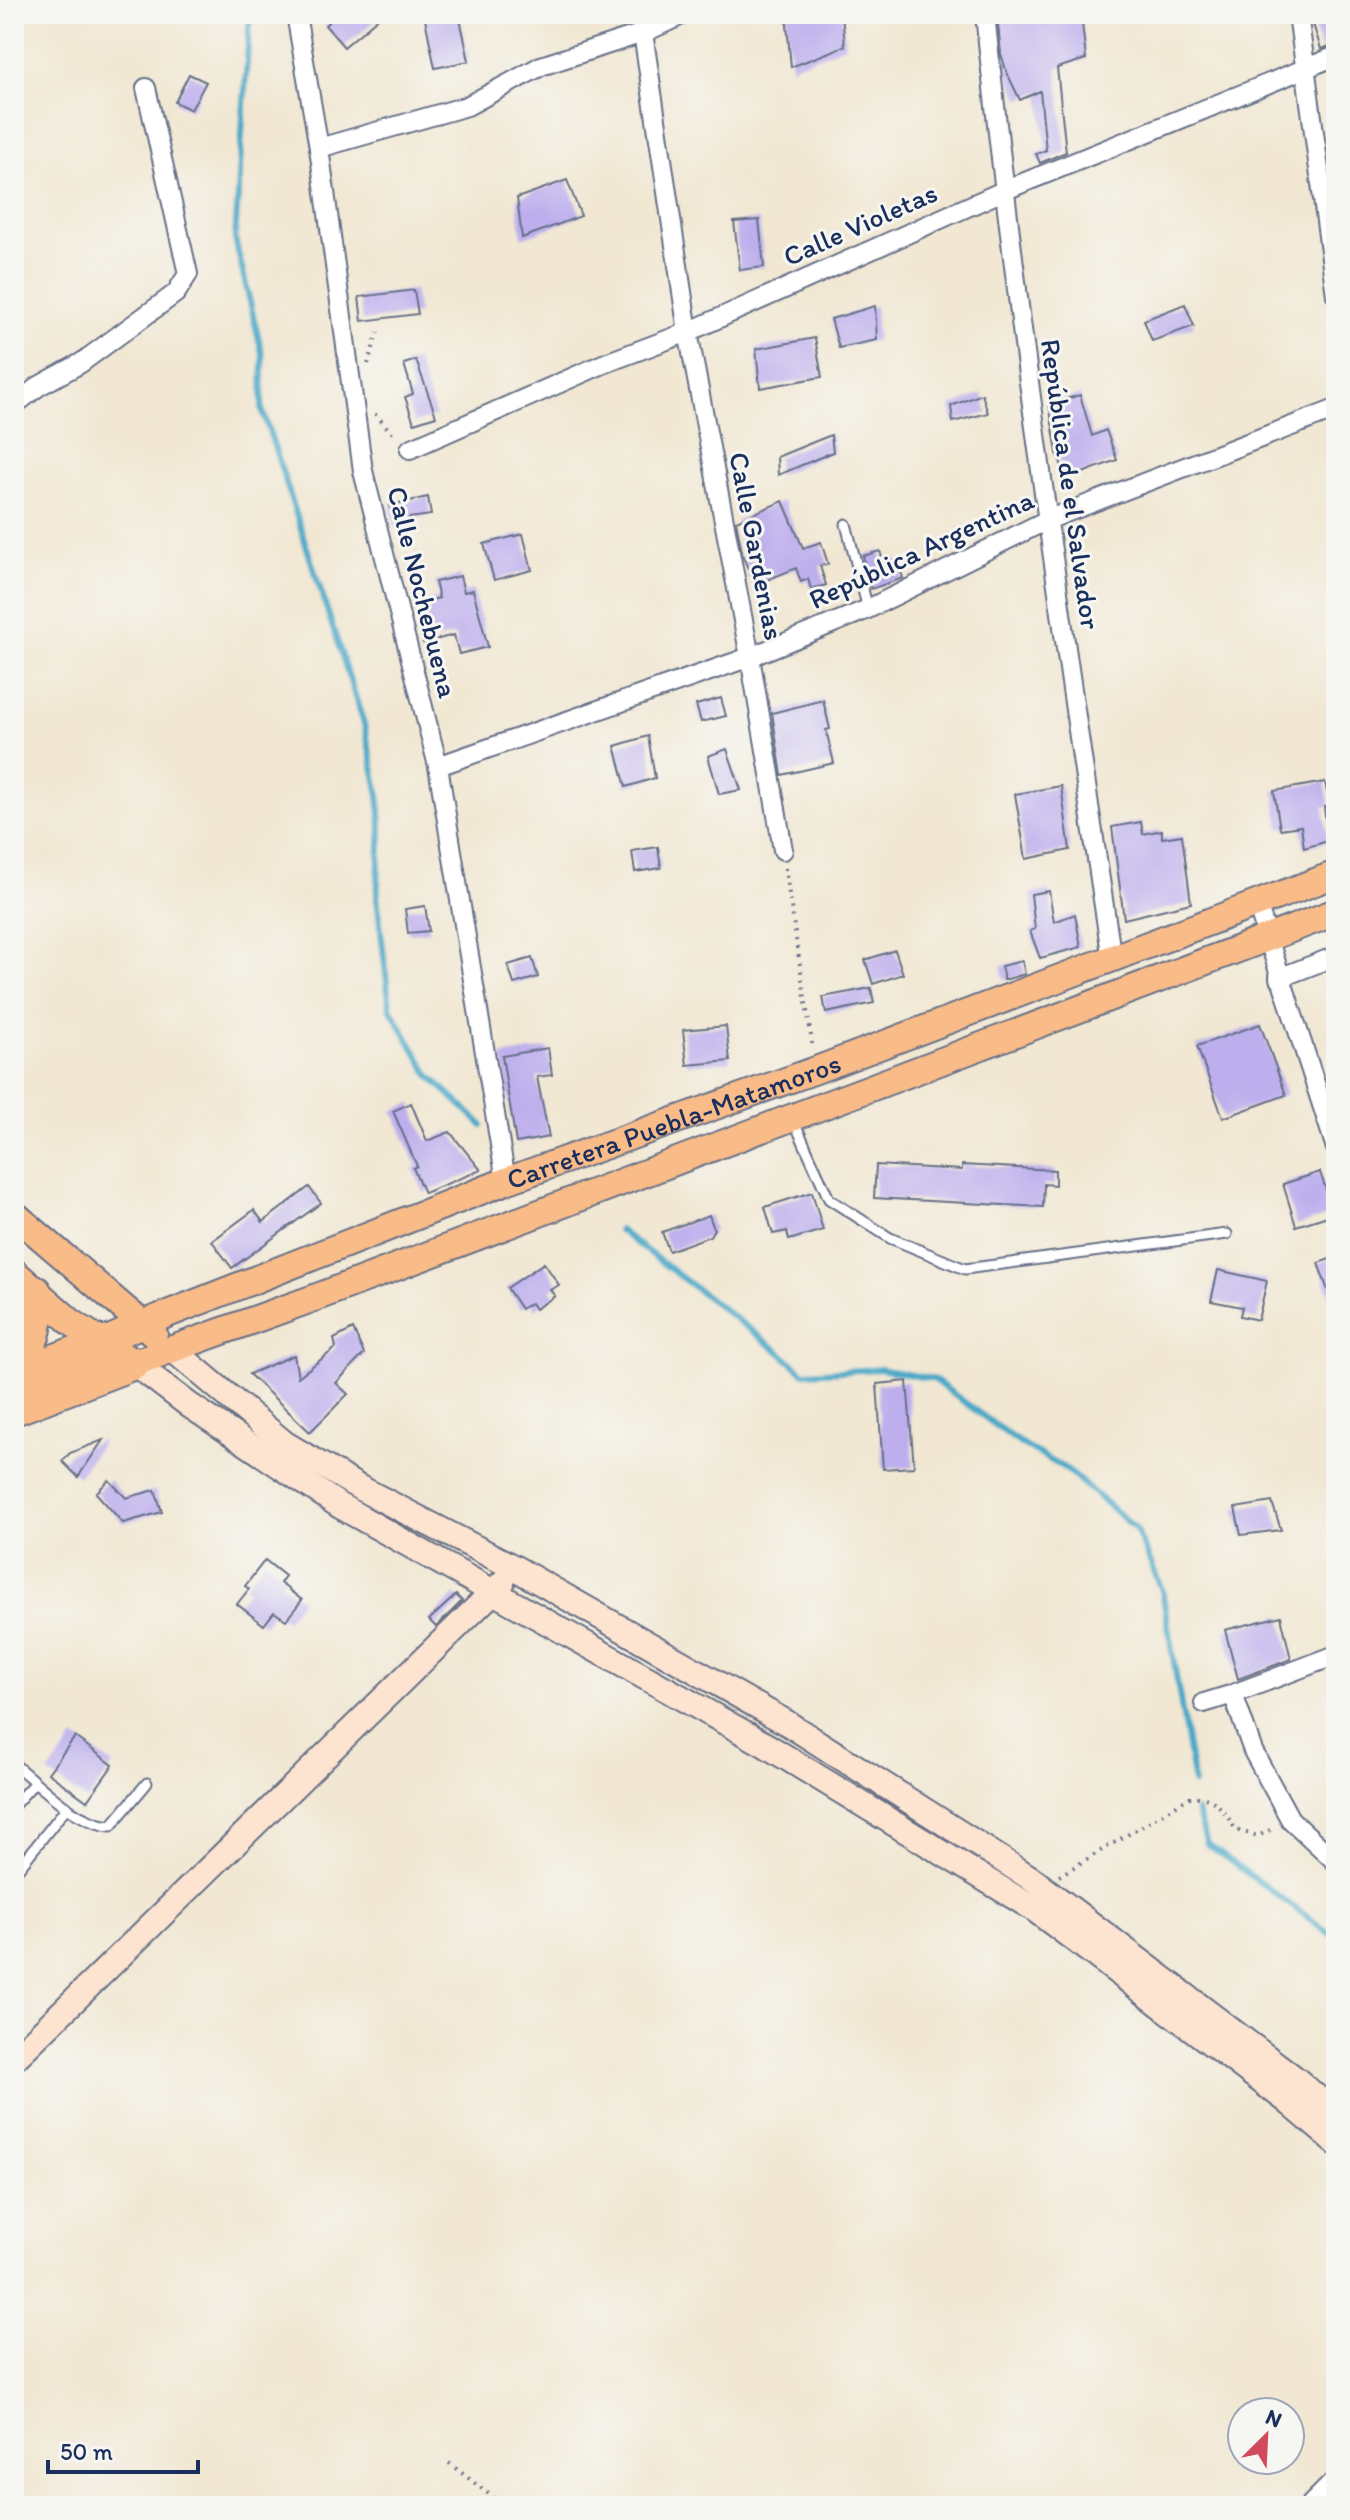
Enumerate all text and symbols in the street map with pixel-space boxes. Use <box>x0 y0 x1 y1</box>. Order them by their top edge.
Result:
street label: Calle Violetas <box>778 175 942 273</box>
street label: República de el Salvador <box>1034 337 1108 631</box>
street label: Calle Gardenias <box>722 449 792 643</box>
street label: República Argentina <box>803 482 1039 616</box>
street label: Calle Nochebuena <box>380 483 466 702</box>
street label: Carretera Puebla-Matamoros <box>502 1045 845 1196</box>
north arrow <box>1226 2396 1306 2476</box>
text: N <box>1262 2403 1286 2434</box>
scale bar <box>48 2424 198 2474</box>
text: 50 m <box>60 2437 113 2466</box>

